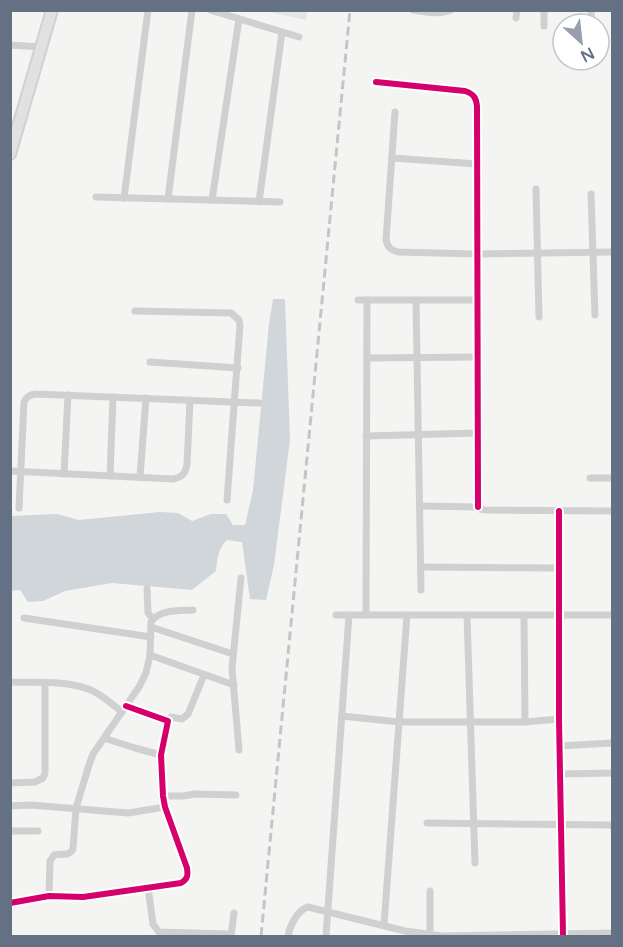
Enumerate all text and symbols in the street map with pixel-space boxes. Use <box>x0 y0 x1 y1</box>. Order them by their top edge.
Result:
north arrow <box>551 12 611 72</box>
text: N <box>577 43 598 66</box>

